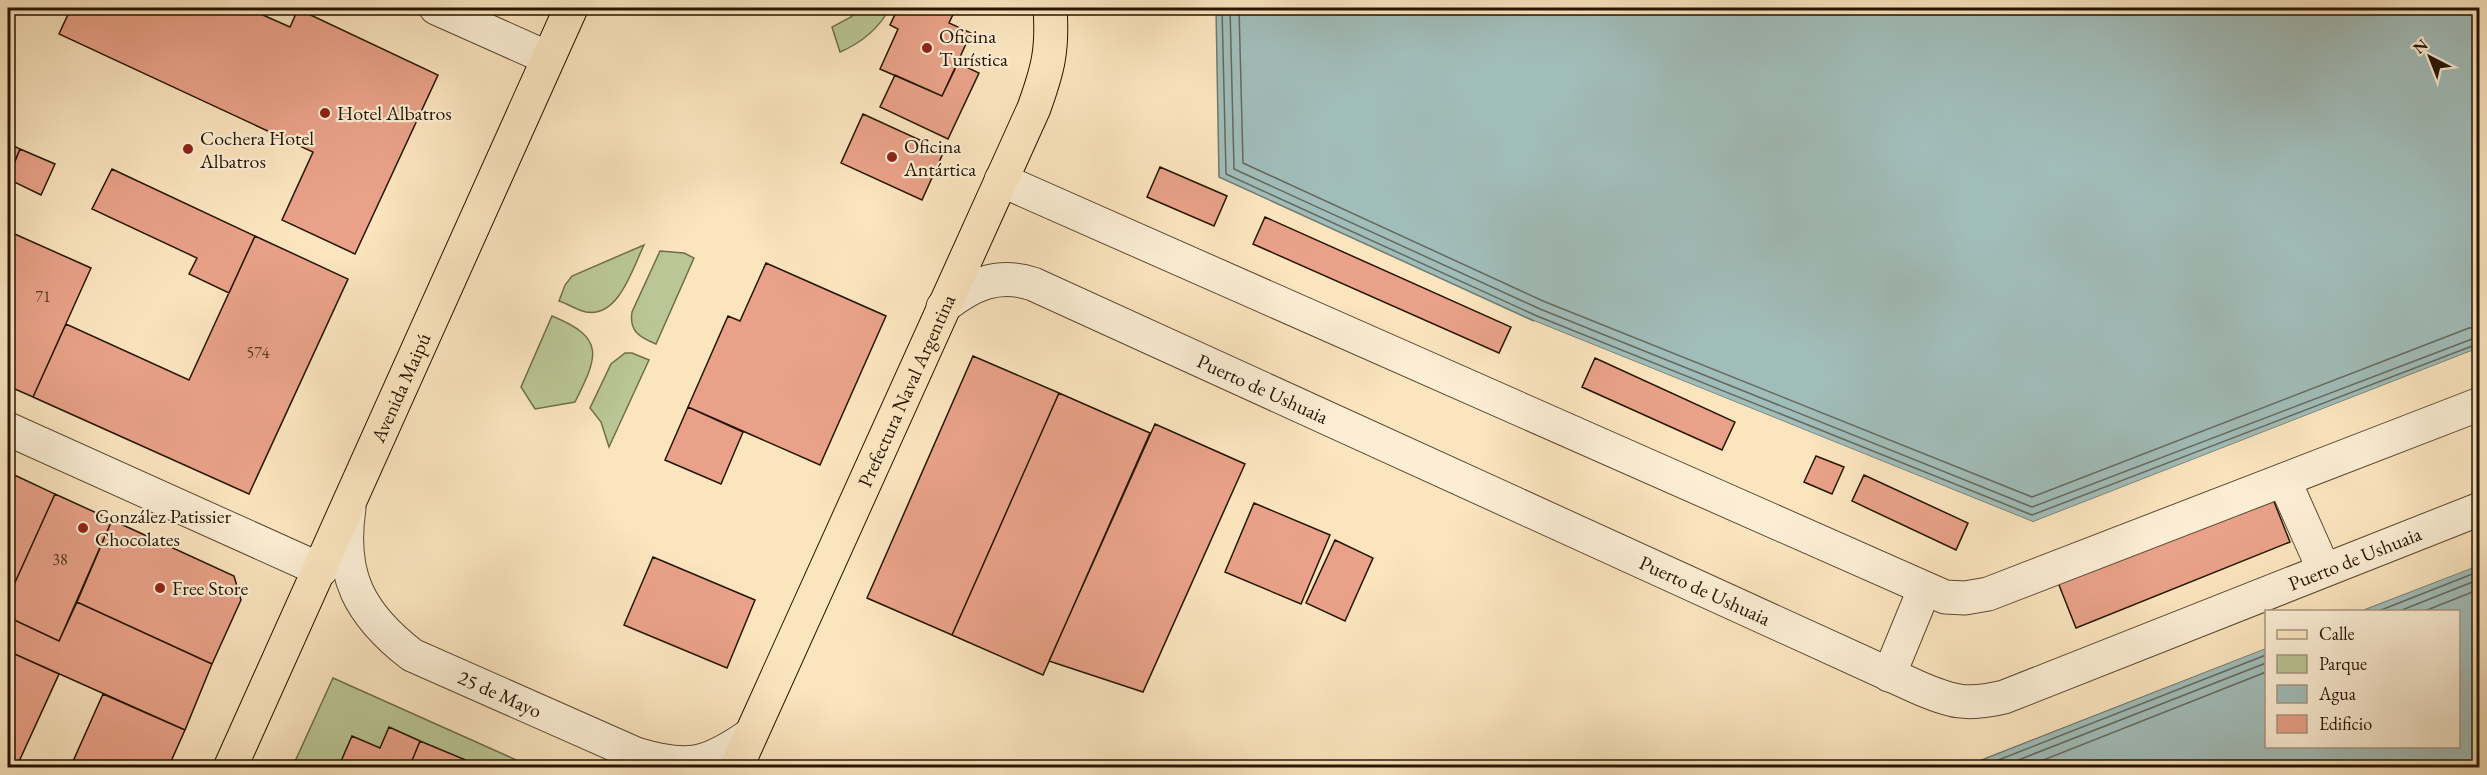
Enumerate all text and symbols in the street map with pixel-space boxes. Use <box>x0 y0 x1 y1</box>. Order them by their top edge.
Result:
place label: Oficina Turística <box>939 23 1008 72</box>
north arrow <box>2400 27 2460 87</box>
text: N <box>2408 34 2432 58</box>
marker: Oficina Turística <box>920 41 934 55</box>
place label: Hotel Albatros <box>337 100 452 126</box>
marker: Hotel Albatros <box>318 106 332 120</box>
place label: Cochera Hotel Albatros <box>199 125 314 174</box>
place label: Oficina Antártica <box>903 133 976 182</box>
marker: Cochera Hotel Albatros <box>181 142 195 156</box>
marker: Oficina Antártica <box>885 150 899 164</box>
house number: 71 <box>35 286 51 307</box>
street label: Prefectura Naval Argentina <box>852 290 961 491</box>
street label: Avenida Maipú <box>364 328 437 447</box>
house number: 574 <box>246 342 270 363</box>
street label: Puerto de Ushuaia <box>1193 348 1332 430</box>
place label: González Patissier Chocolates <box>95 503 232 552</box>
street label: Puerto de Ushuaia <box>2284 520 2425 597</box>
marker: González Patissier Chocolates <box>76 521 90 535</box>
house number: 38 <box>52 549 68 570</box>
street label: Puerto de Ushuaia <box>1635 549 1775 631</box>
place label: Free Store <box>172 575 248 601</box>
marker: Free Store <box>153 581 167 595</box>
legend <box>2265 610 2460 748</box>
text: Calle <box>2319 622 2355 645</box>
text: Parque <box>2319 652 2367 675</box>
street label: 25 de Mayo <box>454 664 546 724</box>
text: Agua <box>2318 682 2357 705</box>
text: Edificio <box>2319 712 2372 735</box>

